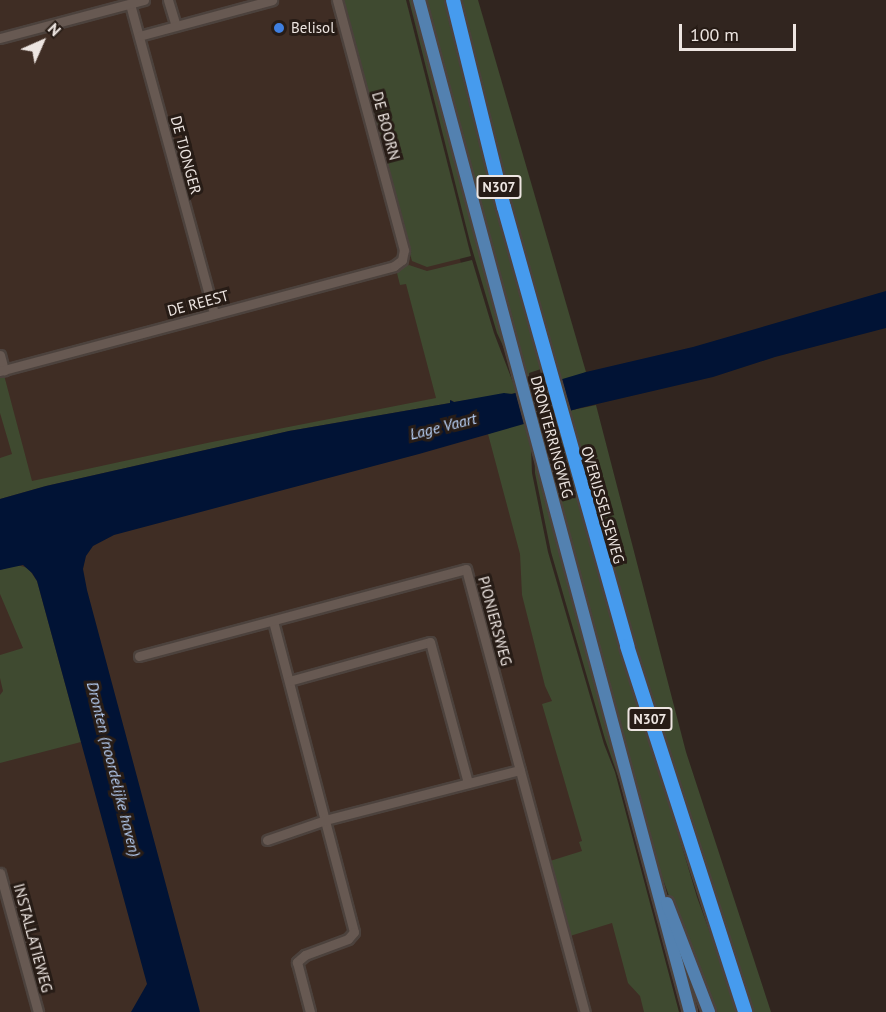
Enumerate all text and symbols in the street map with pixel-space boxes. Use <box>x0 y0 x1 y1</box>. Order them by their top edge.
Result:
north arrow <box>12 12 72 72</box>
scale bar <box>682 12 799 50</box>
text: N <box>44 18 66 40</box>
place label: Belisol <box>291 19 335 37</box>
marker: Belisol <box>272 21 286 35</box>
text: 100 m <box>690 23 739 46</box>
street label: DE BOORN <box>368 90 404 162</box>
street label: DE TJONGER <box>167 114 205 196</box>
road number: N307 <box>475 176 523 198</box>
street label: DE REEST <box>165 286 231 320</box>
street label: DRONTERRINGWEG <box>527 374 577 500</box>
water label: Lage Vaart <box>407 408 479 444</box>
street label: OVERIJSSELSEWEG <box>578 444 628 566</box>
street label: PIONIERSWEG <box>474 574 516 668</box>
water label: Dronten (noordelijke haven) <box>83 679 145 859</box>
road number: N307 <box>626 708 674 730</box>
street label: INSTALLATIEWEG <box>10 881 56 995</box>

